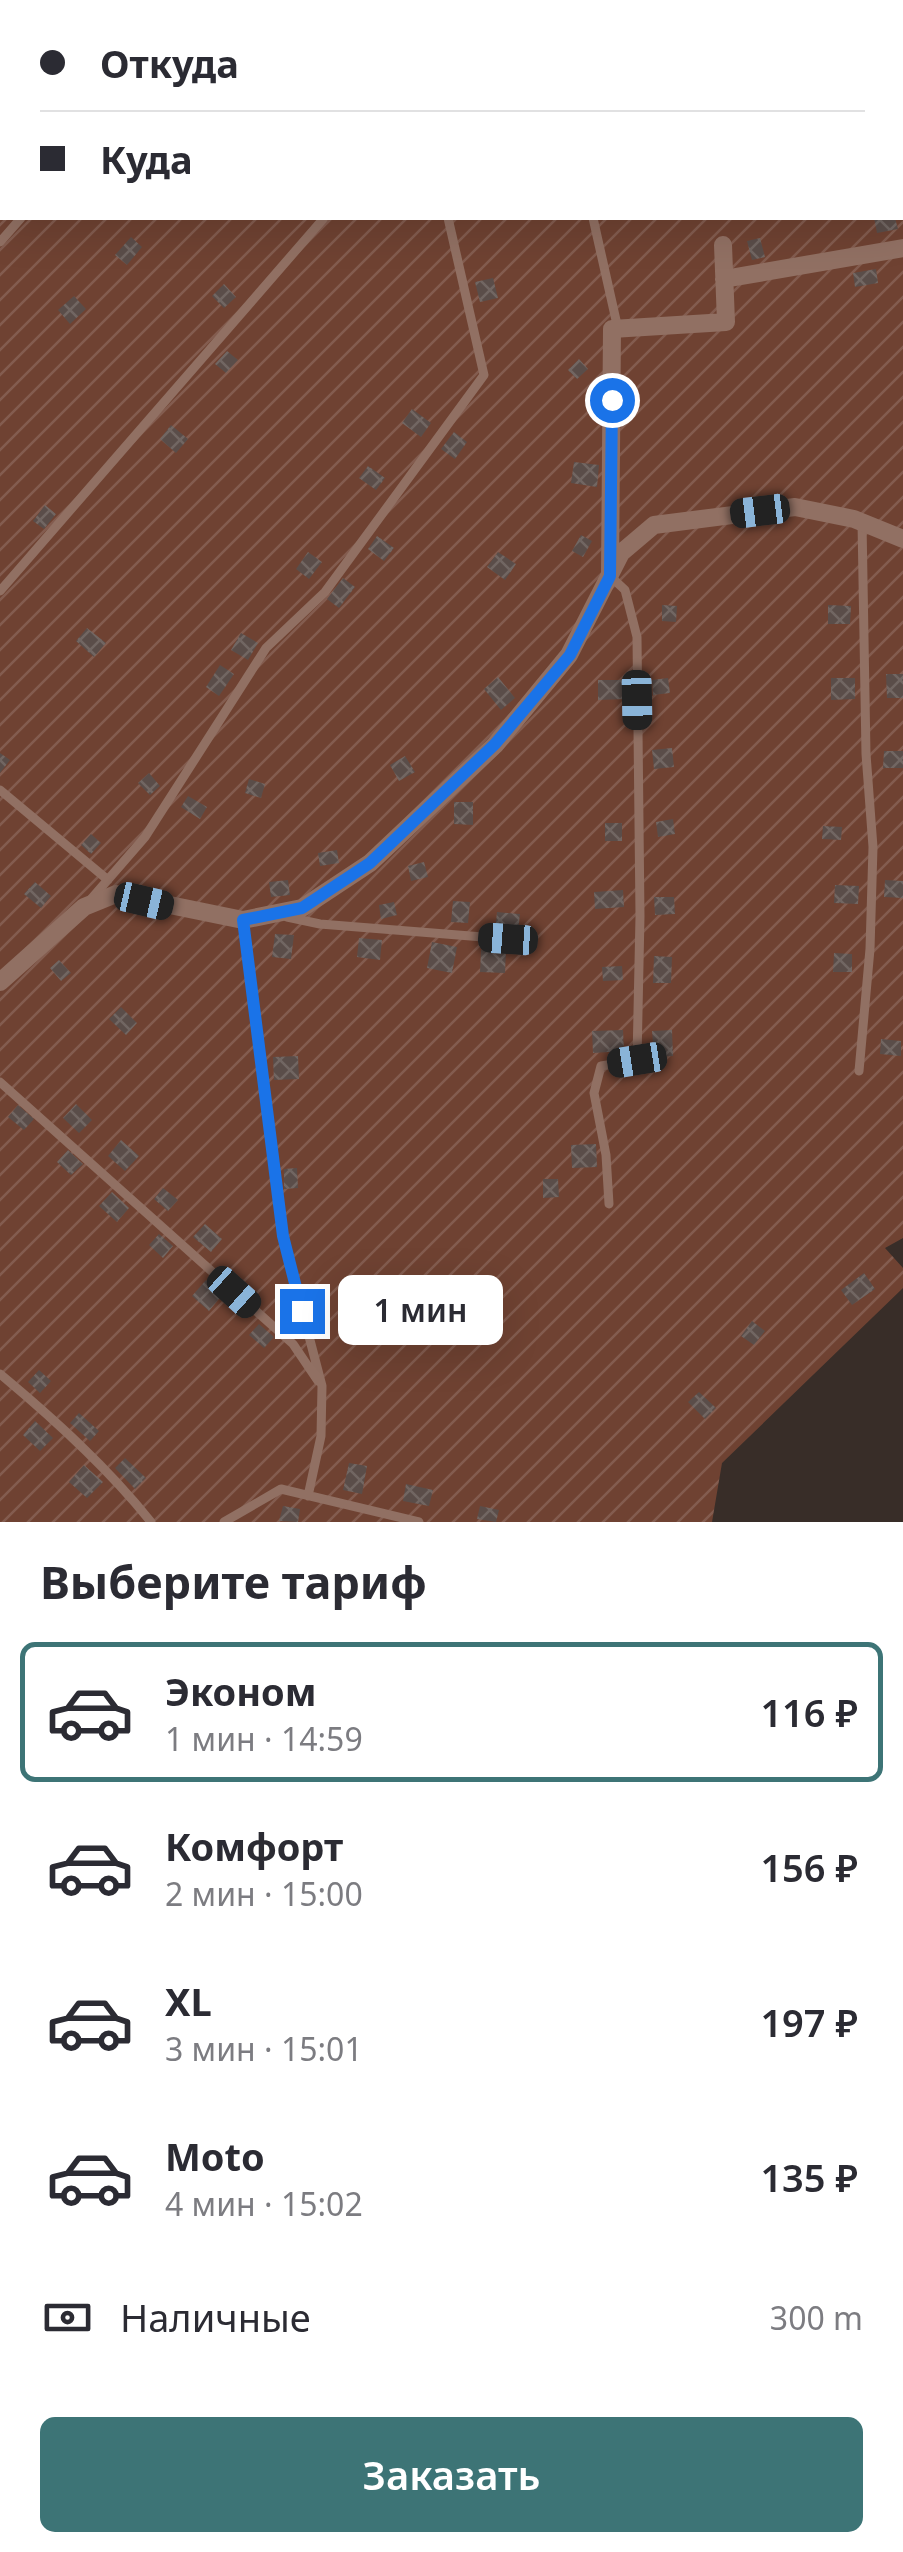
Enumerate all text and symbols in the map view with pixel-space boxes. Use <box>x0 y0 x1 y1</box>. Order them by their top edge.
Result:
text: Откуда <box>100 37 239 89</box>
text: Куда <box>100 133 193 185</box>
route start <box>590 378 635 423</box>
car <box>728 492 792 530</box>
car <box>621 670 653 730</box>
car <box>111 880 177 922</box>
car <box>477 922 539 956</box>
car <box>605 1040 669 1080</box>
car <box>202 1261 266 1323</box>
callout: 1 мин <box>337 1276 502 1346</box>
text: 1 мин <box>374 1288 467 1331</box>
route end <box>280 1289 325 1334</box>
text: Выберите тариф <box>40 1551 427 1612</box>
text: Эконом <box>165 1665 317 1717</box>
icon: car <box>45 1667 135 1757</box>
text: 116 ₽ <box>760 1686 858 1738</box>
text: 1 мин · 14:59 <box>165 1717 363 1760</box>
text: Комфорт <box>165 1820 343 1872</box>
icon: car <box>45 1822 135 1912</box>
text: 156 ₽ <box>760 1841 858 1893</box>
text: 2 мин · 15:00 <box>165 1872 363 1915</box>
text: XL <box>165 1975 212 2027</box>
icon: car <box>45 1977 135 2067</box>
text: 197 ₽ <box>760 1996 858 2048</box>
text: 3 мин · 15:01 <box>165 2027 363 2070</box>
text: Moto <box>165 2130 265 2182</box>
icon: car <box>45 2132 135 2222</box>
text: 135 ₽ <box>760 2151 858 2203</box>
text: 4 мин · 15:02 <box>165 2182 363 2225</box>
icon: cash <box>40 2290 95 2345</box>
text: Наличные <box>120 2291 311 2343</box>
text: 300 m <box>770 2296 863 2339</box>
button: Заказать <box>40 2417 863 2532</box>

